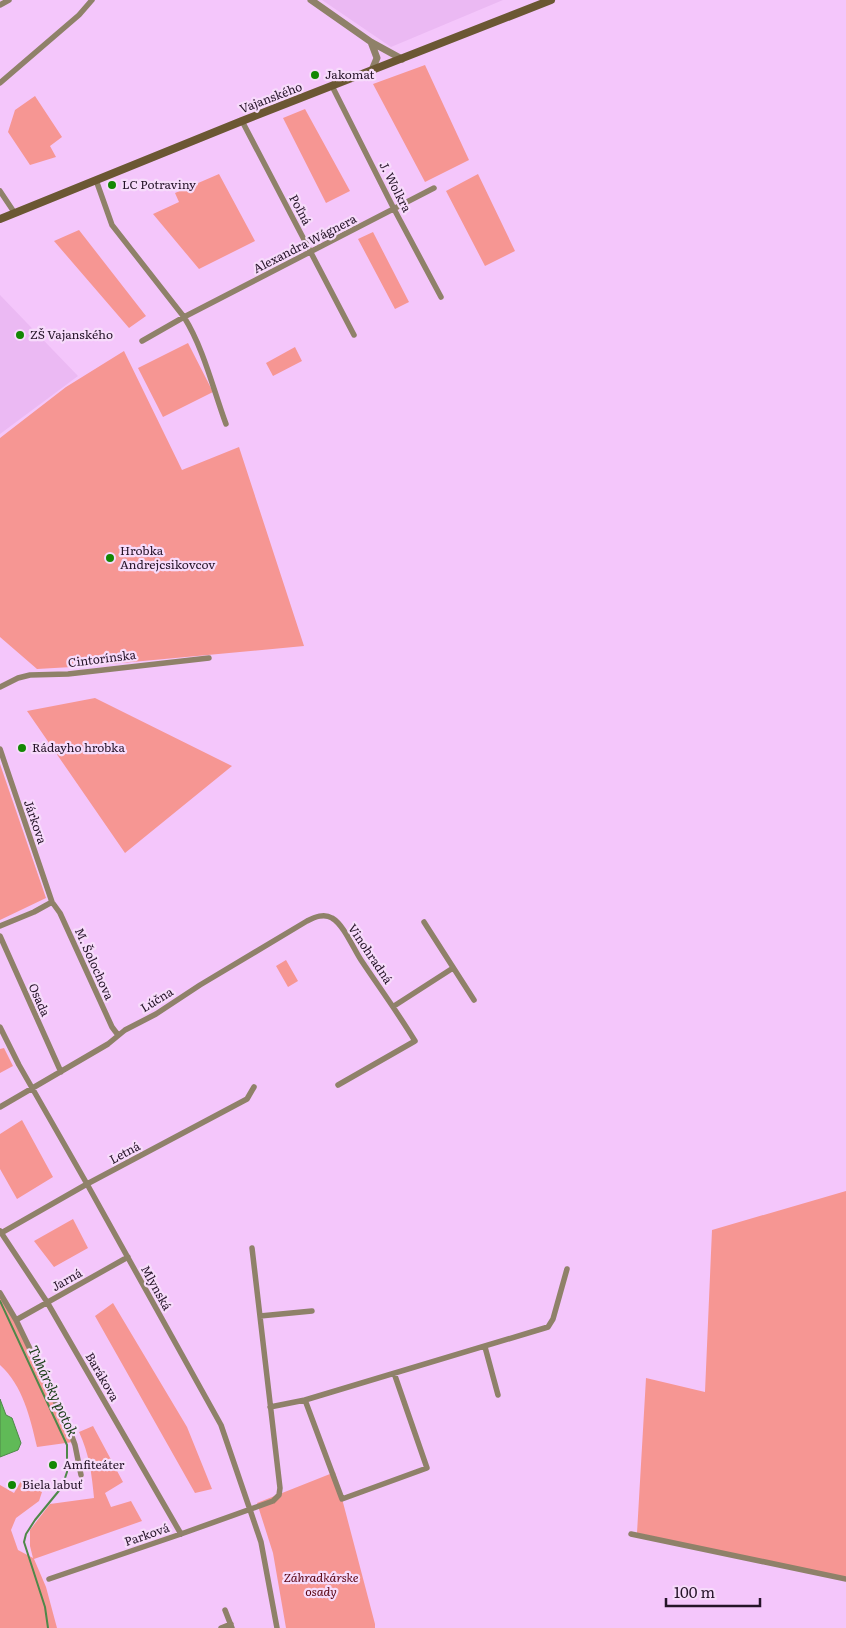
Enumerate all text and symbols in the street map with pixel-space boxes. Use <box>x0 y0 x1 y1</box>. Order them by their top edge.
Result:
place label: Jakomat <box>325 65 375 83</box>
marker: Jakomat <box>309 69 321 81</box>
street label: Vajanského <box>237 77 304 117</box>
street label: J. Wolkra <box>375 158 417 215</box>
place label: LC Potraviny <box>122 175 196 193</box>
marker: LC Potraviny <box>106 179 118 191</box>
street label: Poľná <box>285 191 317 229</box>
street label: Alexandra Wágnera <box>250 209 360 277</box>
place label: ZŠ Vajanského <box>30 325 113 343</box>
marker: ZŠ Vajanského <box>14 329 26 341</box>
place label: Hrobka Andrejcsikovcov <box>120 541 215 573</box>
marker: Hrobka Andrejcsikovcov <box>104 552 116 564</box>
street label: Cintorínska <box>67 645 137 671</box>
place label: Rádayho hrobka <box>32 738 125 756</box>
marker: Rádayho hrobka <box>16 742 28 754</box>
street label: Járkova <box>20 797 52 847</box>
street label: Vinohradná <box>344 920 398 988</box>
street label: M. Šolochova <box>71 925 119 1003</box>
street label: Osada <box>25 980 55 1020</box>
street label: Lúčna <box>137 982 177 1016</box>
street label: Letná <box>106 1136 144 1168</box>
street label: Mlynská <box>137 1262 177 1314</box>
street label: Jarná <box>48 1263 86 1295</box>
water label: Tuhársky potok <box>24 1342 84 1439</box>
street label: Barákova <box>82 1349 124 1405</box>
place label: Amfiteáter <box>63 1455 125 1473</box>
marker: Amfiteáter <box>47 1459 59 1471</box>
place label: Biela labuť <box>22 1475 82 1493</box>
marker: Biela labuť <box>6 1479 18 1491</box>
street label: Parková <box>122 1518 172 1550</box>
park label: Záhradkárske osady <box>283 1568 359 1600</box>
scale bar <box>666 1576 760 1608</box>
text: 100 m <box>674 1580 715 1603</box>

